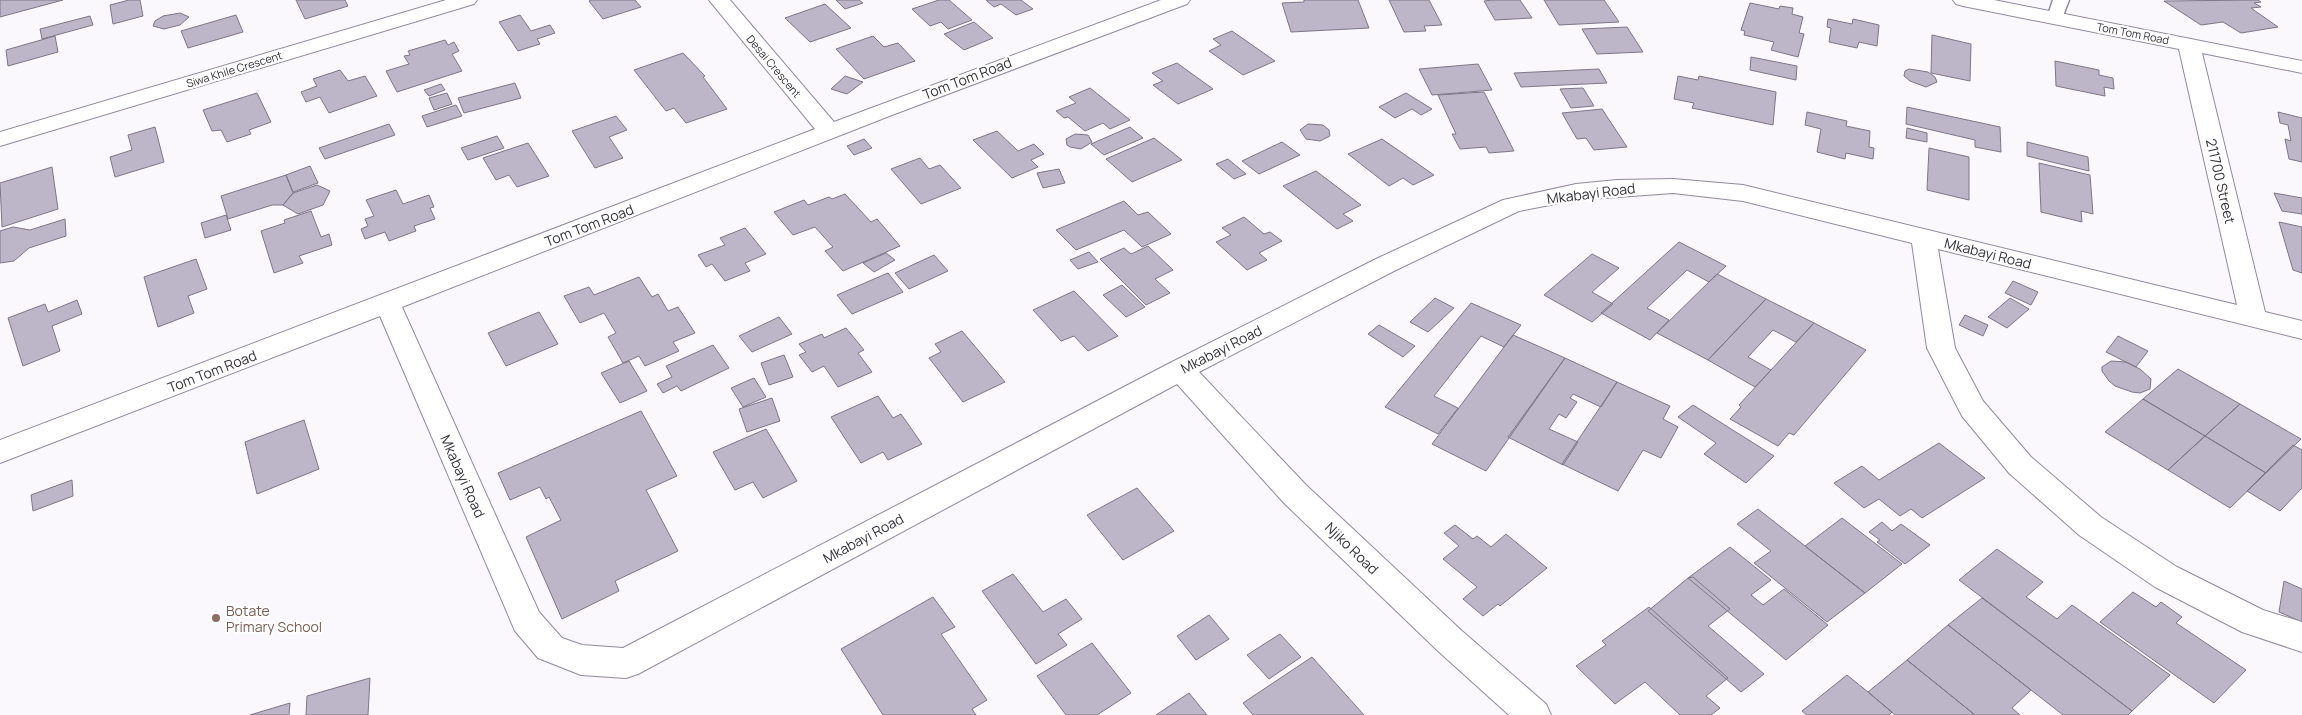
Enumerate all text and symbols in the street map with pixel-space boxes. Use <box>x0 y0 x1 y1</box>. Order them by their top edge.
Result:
street label: Tom Tom Road <box>2095 19 2171 47</box>
street label: Desai Crescent <box>743 31 805 101</box>
street label: Siwa Khile Crescent <box>184 47 284 91</box>
street label: Tom Tom Road <box>920 52 1014 104</box>
street label: 211700 Street <box>2202 137 2240 226</box>
street label: Mkabayi Road <box>1546 178 1636 208</box>
street label: Tom Tom Road <box>542 199 636 251</box>
street label: Mkabayi Road <box>1943 233 2033 273</box>
street label: Mkabayi Road <box>1177 320 1265 378</box>
street label: Tom Tom Road <box>165 345 259 397</box>
street label: Mkabayi Road <box>436 432 490 520</box>
street label: Mkabayi Road <box>819 509 907 567</box>
street label: Njiko Road <box>1321 518 1383 578</box>
place label: Botate Primary School <box>226 601 322 636</box>
marker: Botate Primary School <box>210 612 222 624</box>

